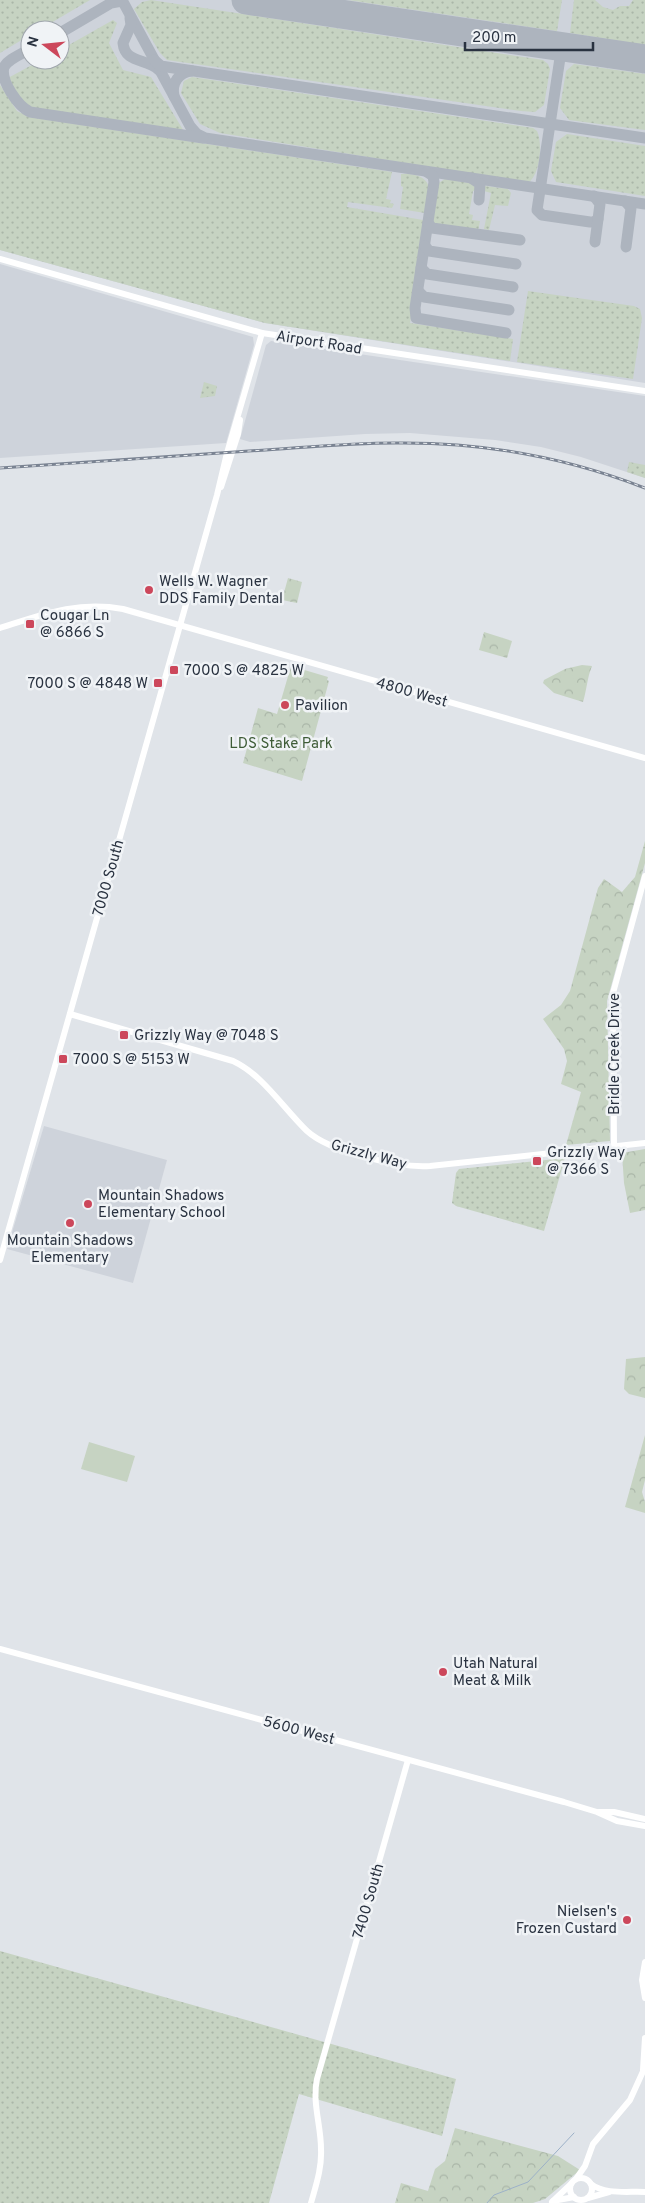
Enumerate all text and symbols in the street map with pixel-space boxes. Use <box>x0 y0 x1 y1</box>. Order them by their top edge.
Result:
north arrow <box>20 20 70 70</box>
scale bar <box>465 20 592 52</box>
text: 200 m <box>472 29 517 48</box>
text: N <box>24 35 44 49</box>
street label: Airport Road <box>274 327 363 360</box>
place label: Wells W. Wagner DDS Family Dental <box>159 573 283 609</box>
marker: Wells W. Wagner DDS Family Dental <box>143 584 155 596</box>
place label: Cougar Ln @ 6866 S <box>40 607 109 643</box>
marker: Cougar Ln @ 6866 S <box>24 618 36 630</box>
place label: 7000 S @ 4825 W <box>184 662 304 681</box>
marker: 7000 S @ 4825 W <box>168 664 180 676</box>
street label: 4800 West <box>374 674 450 713</box>
place label: 7000 S @ 4848 W <box>27 675 148 694</box>
marker: 7000 S @ 4848 W <box>152 677 164 689</box>
place label: Pavilion <box>295 697 348 716</box>
marker: Pavilion <box>279 699 291 711</box>
park label: LDS Stake Park <box>229 735 333 754</box>
street label: 7000 South <box>89 838 129 919</box>
street label: Bridle Creek Drive <box>606 993 625 1115</box>
place label: Grizzly Way @ 7048 S <box>134 1027 279 1046</box>
marker: Grizzly Way @ 7048 S <box>118 1029 130 1041</box>
place label: 7000 S @ 5153 W <box>73 1051 190 1070</box>
marker: 7000 S @ 5153 W <box>57 1053 69 1065</box>
street label: Grizzly Way <box>328 1136 409 1175</box>
place label: Grizzly Way @ 7366 S <box>547 1144 625 1180</box>
marker: Grizzly Way @ 7366 S <box>531 1155 543 1167</box>
place label: Mountain Shadows Elementary School <box>98 1187 225 1223</box>
marker: Mountain Shadows Elementary School <box>82 1198 94 1210</box>
marker: Mountain Shadows Elementary <box>64 1217 76 1229</box>
place label: Mountain Shadows Elementary <box>7 1232 133 1268</box>
place label: Utah Natural Meat & Milk <box>453 1655 538 1691</box>
marker: Utah Natural Meat & Milk <box>437 1666 449 1678</box>
street label: 5600 West <box>261 1713 337 1750</box>
street label: 7400 South <box>350 1861 389 1941</box>
place label: Nielsen's Frozen Custard <box>516 1903 617 1939</box>
marker: Nielsen's Frozen Custard <box>621 1914 633 1926</box>

